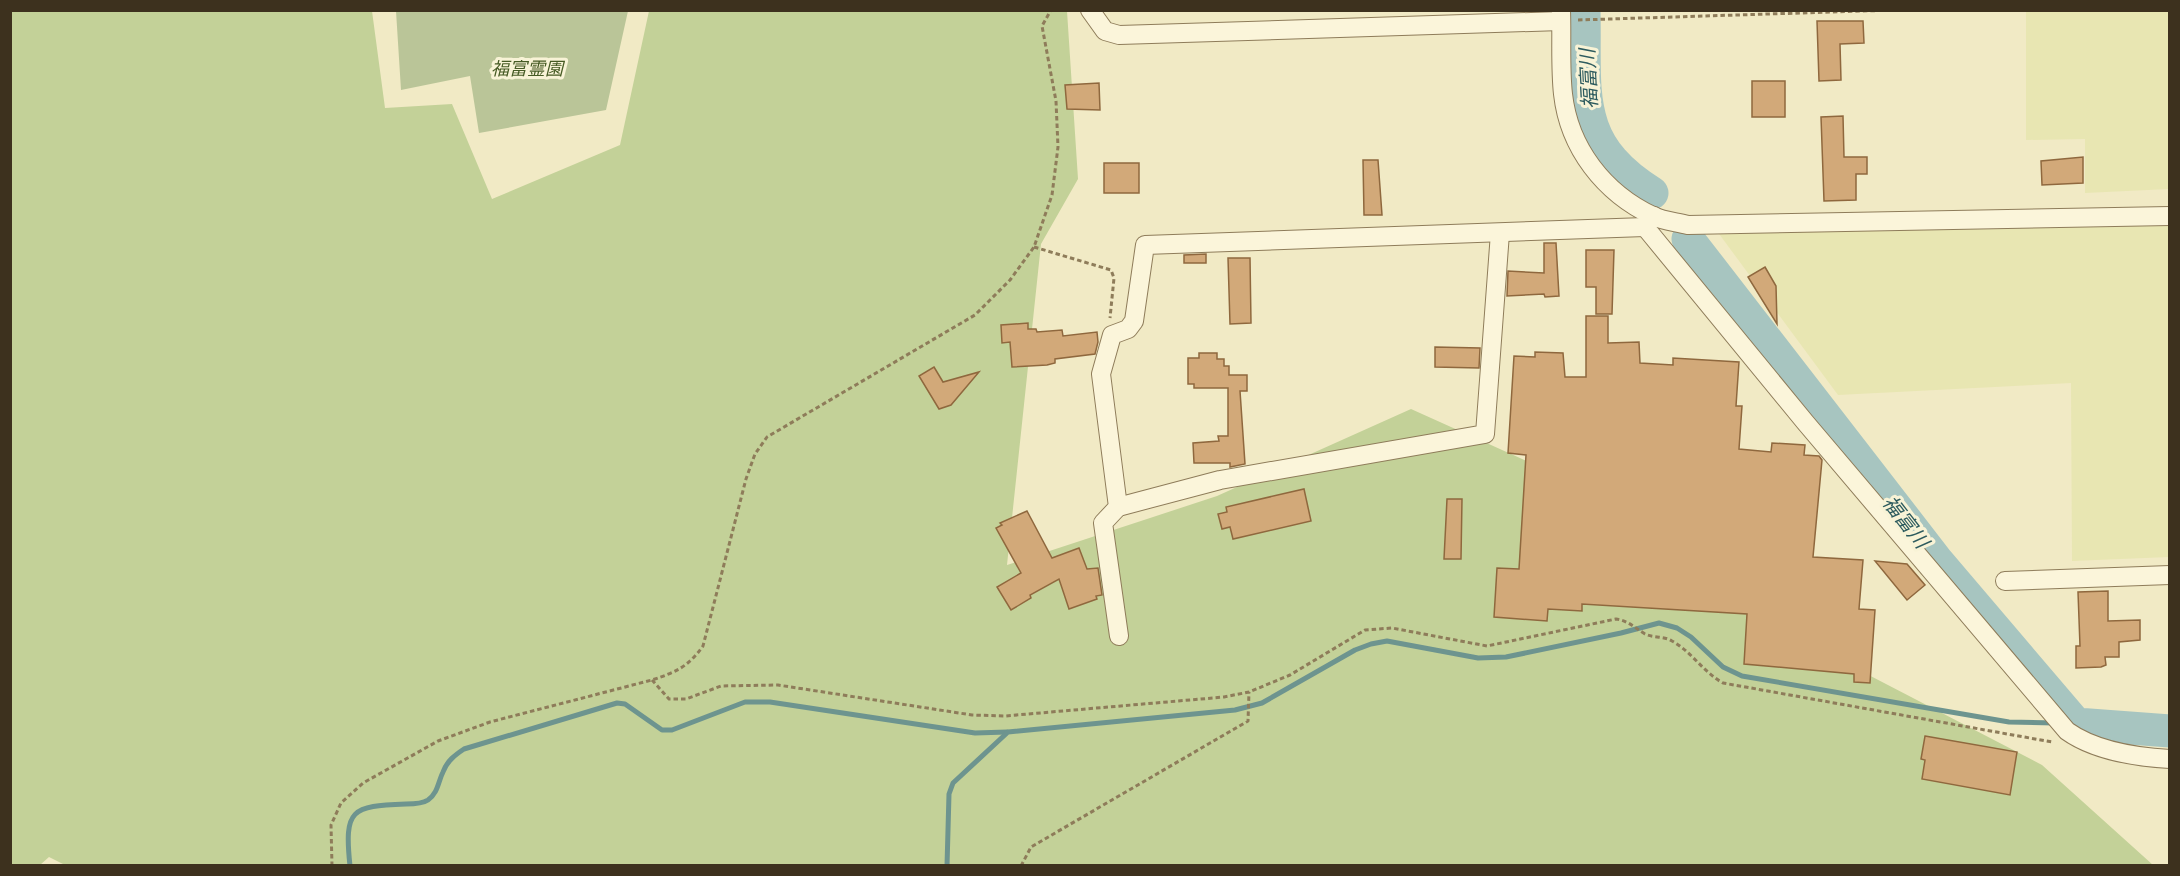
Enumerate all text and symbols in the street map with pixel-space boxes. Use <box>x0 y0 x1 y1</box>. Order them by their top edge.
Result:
water label: 福富川 <box>1571 46 1603 110</box>
park label: 福富霊園 <box>491 54 566 80</box>
water label: 福富川 <box>1877 488 1938 555</box>

